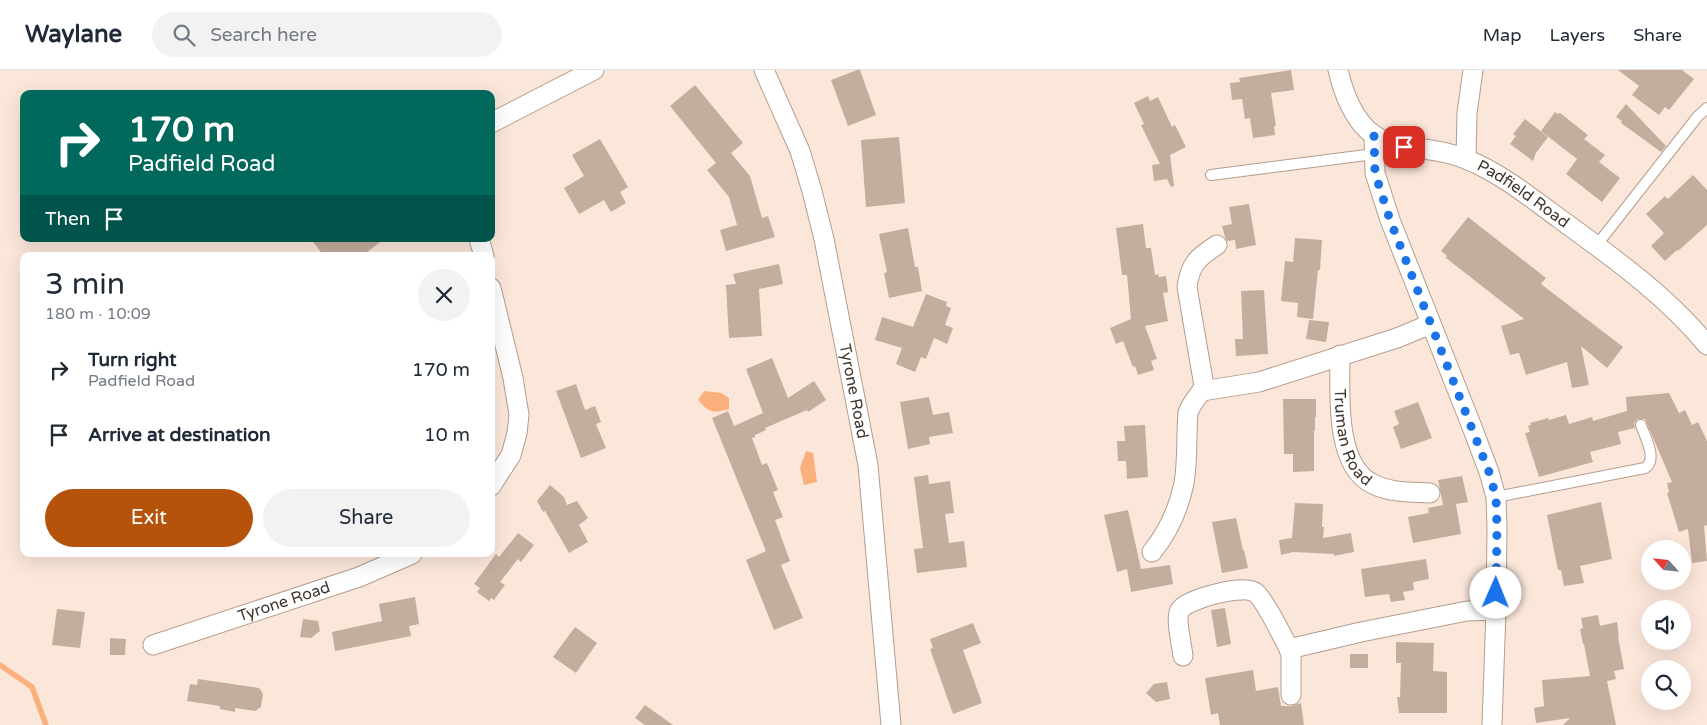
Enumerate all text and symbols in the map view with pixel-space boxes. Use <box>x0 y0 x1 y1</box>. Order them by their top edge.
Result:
search box <box>152 12 502 57</box>
text: Waylane <box>25 20 122 49</box>
icon: search <box>170 21 198 49</box>
text: Search here <box>210 24 317 46</box>
text: Map <box>1483 24 1522 46</box>
text: Layers <box>1550 24 1605 46</box>
text: Share <box>1633 24 1682 46</box>
text: 170 m <box>128 109 235 151</box>
icon: right <box>45 110 110 175</box>
pin <box>1383 126 1425 168</box>
icon: arrive <box>1390 133 1418 161</box>
text: Padfield Road <box>128 151 275 177</box>
street label: Padfield Road <box>1474 156 1573 232</box>
icon: arrive <box>100 205 128 233</box>
text: Then <box>45 208 90 230</box>
text: 3 min <box>45 266 125 303</box>
button: close <box>418 269 470 321</box>
text: 180 m · 10:09 <box>45 304 151 324</box>
street label: Tyrone Road <box>835 342 873 440</box>
text: Turn right <box>88 349 176 371</box>
icon: right <box>45 356 73 384</box>
text: 170 m <box>412 359 470 381</box>
text: Padfield Road <box>88 371 195 391</box>
street label: Truman Road <box>1330 388 1376 491</box>
icon: arrive <box>45 421 73 449</box>
text: Arrive at destination <box>88 424 271 446</box>
text: 10 m <box>424 424 470 446</box>
button: Exit <box>45 489 253 547</box>
button: Share <box>263 489 470 547</box>
north arrow <box>1641 540 1691 590</box>
map controls <box>1641 540 1691 710</box>
position arrow <box>1469 566 1521 618</box>
street label: Tyrone Road <box>235 577 333 626</box>
button: sound <box>1641 600 1691 650</box>
button: search <box>1641 660 1691 710</box>

